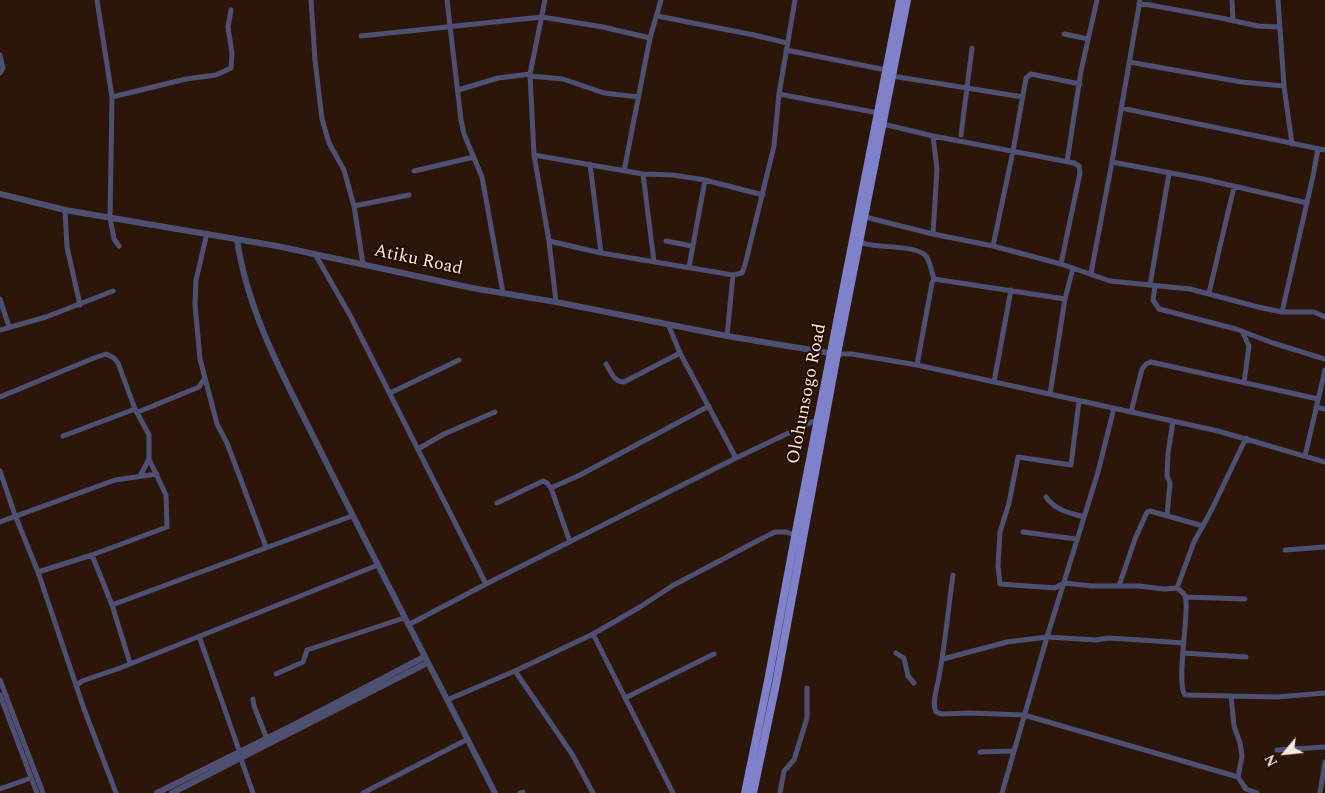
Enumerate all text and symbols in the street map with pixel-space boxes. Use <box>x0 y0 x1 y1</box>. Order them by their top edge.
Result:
street label: Atiku Road <box>372 241 464 281</box>
street label: Olohunsogo Road <box>784 322 832 466</box>
north arrow <box>1260 728 1310 778</box>
text: N <box>1259 750 1283 770</box>

